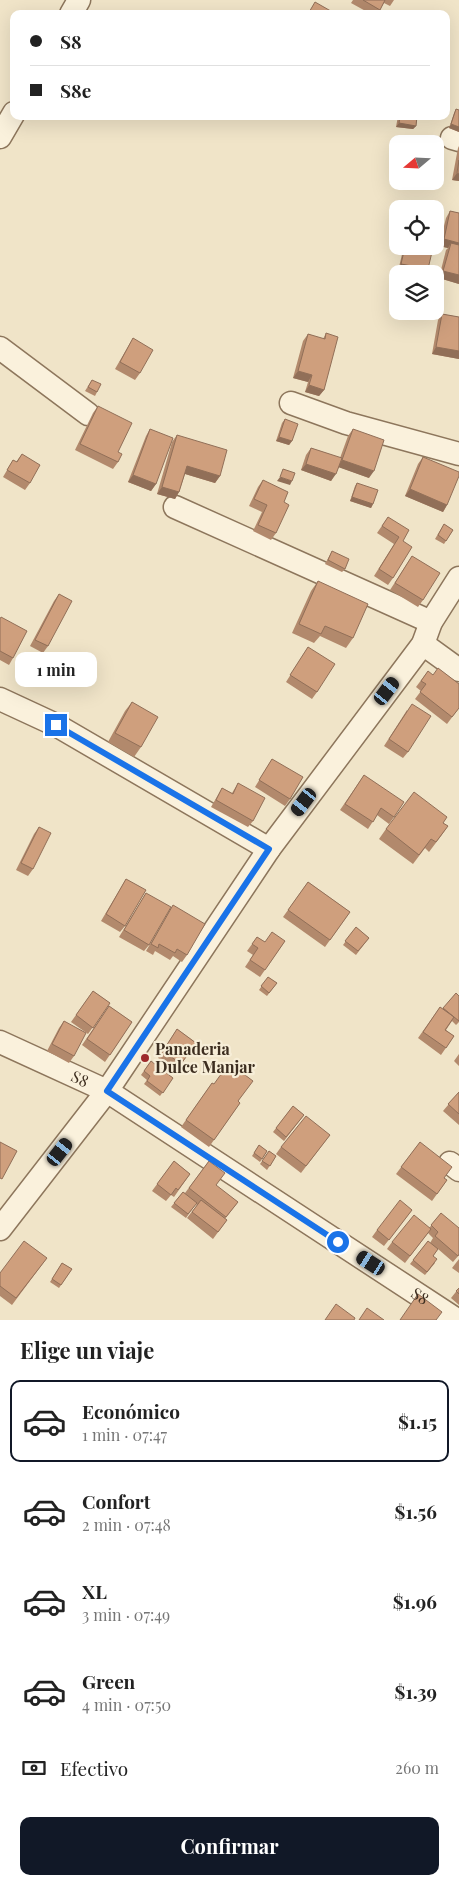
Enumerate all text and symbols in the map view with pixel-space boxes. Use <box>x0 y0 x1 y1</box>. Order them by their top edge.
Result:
text: S8 <box>60 28 82 54</box>
text: S8e <box>60 77 91 103</box>
north arrow <box>389 135 444 190</box>
map controls <box>389 135 444 320</box>
button: locate <box>389 200 444 255</box>
button: layers <box>389 265 444 320</box>
callout: 1 min <box>15 652 97 688</box>
text: 1 min <box>36 659 76 680</box>
car <box>371 675 402 707</box>
route end <box>45 714 67 736</box>
car <box>288 786 319 818</box>
place label: Panaderia Dulce Manjar <box>155 1038 256 1077</box>
marker: Panaderia Dulce Manjar <box>139 1052 151 1064</box>
street label: S8 <box>68 1065 92 1091</box>
car <box>44 1136 75 1168</box>
route start <box>327 1231 349 1253</box>
car <box>354 1249 387 1277</box>
street label: S8 <box>408 1282 433 1309</box>
text: Elige un viaje <box>20 1335 154 1365</box>
text: Económico <box>82 1398 180 1424</box>
icon: car <box>22 1399 67 1444</box>
text: $1.15 <box>398 1408 437 1434</box>
text: 1 min · 07:47 <box>82 1424 167 1445</box>
text: Confort <box>82 1488 150 1514</box>
icon: car <box>22 1489 67 1534</box>
text: $1.56 <box>395 1498 437 1524</box>
text: 2 min · 07:48 <box>82 1514 171 1535</box>
text: XL <box>82 1578 107 1604</box>
icon: car <box>22 1579 67 1624</box>
text: $1.96 <box>393 1588 437 1614</box>
text: 3 min · 07:49 <box>82 1604 170 1625</box>
text: Green <box>82 1668 135 1694</box>
icon: car <box>22 1669 67 1714</box>
text: $1.39 <box>395 1678 437 1704</box>
text: 4 min · 07:50 <box>82 1694 171 1715</box>
icon: cash <box>20 1754 48 1782</box>
text: Efectivo <box>60 1755 128 1781</box>
text: 260 m <box>395 1757 439 1778</box>
button: Confirmar <box>20 1817 439 1875</box>

